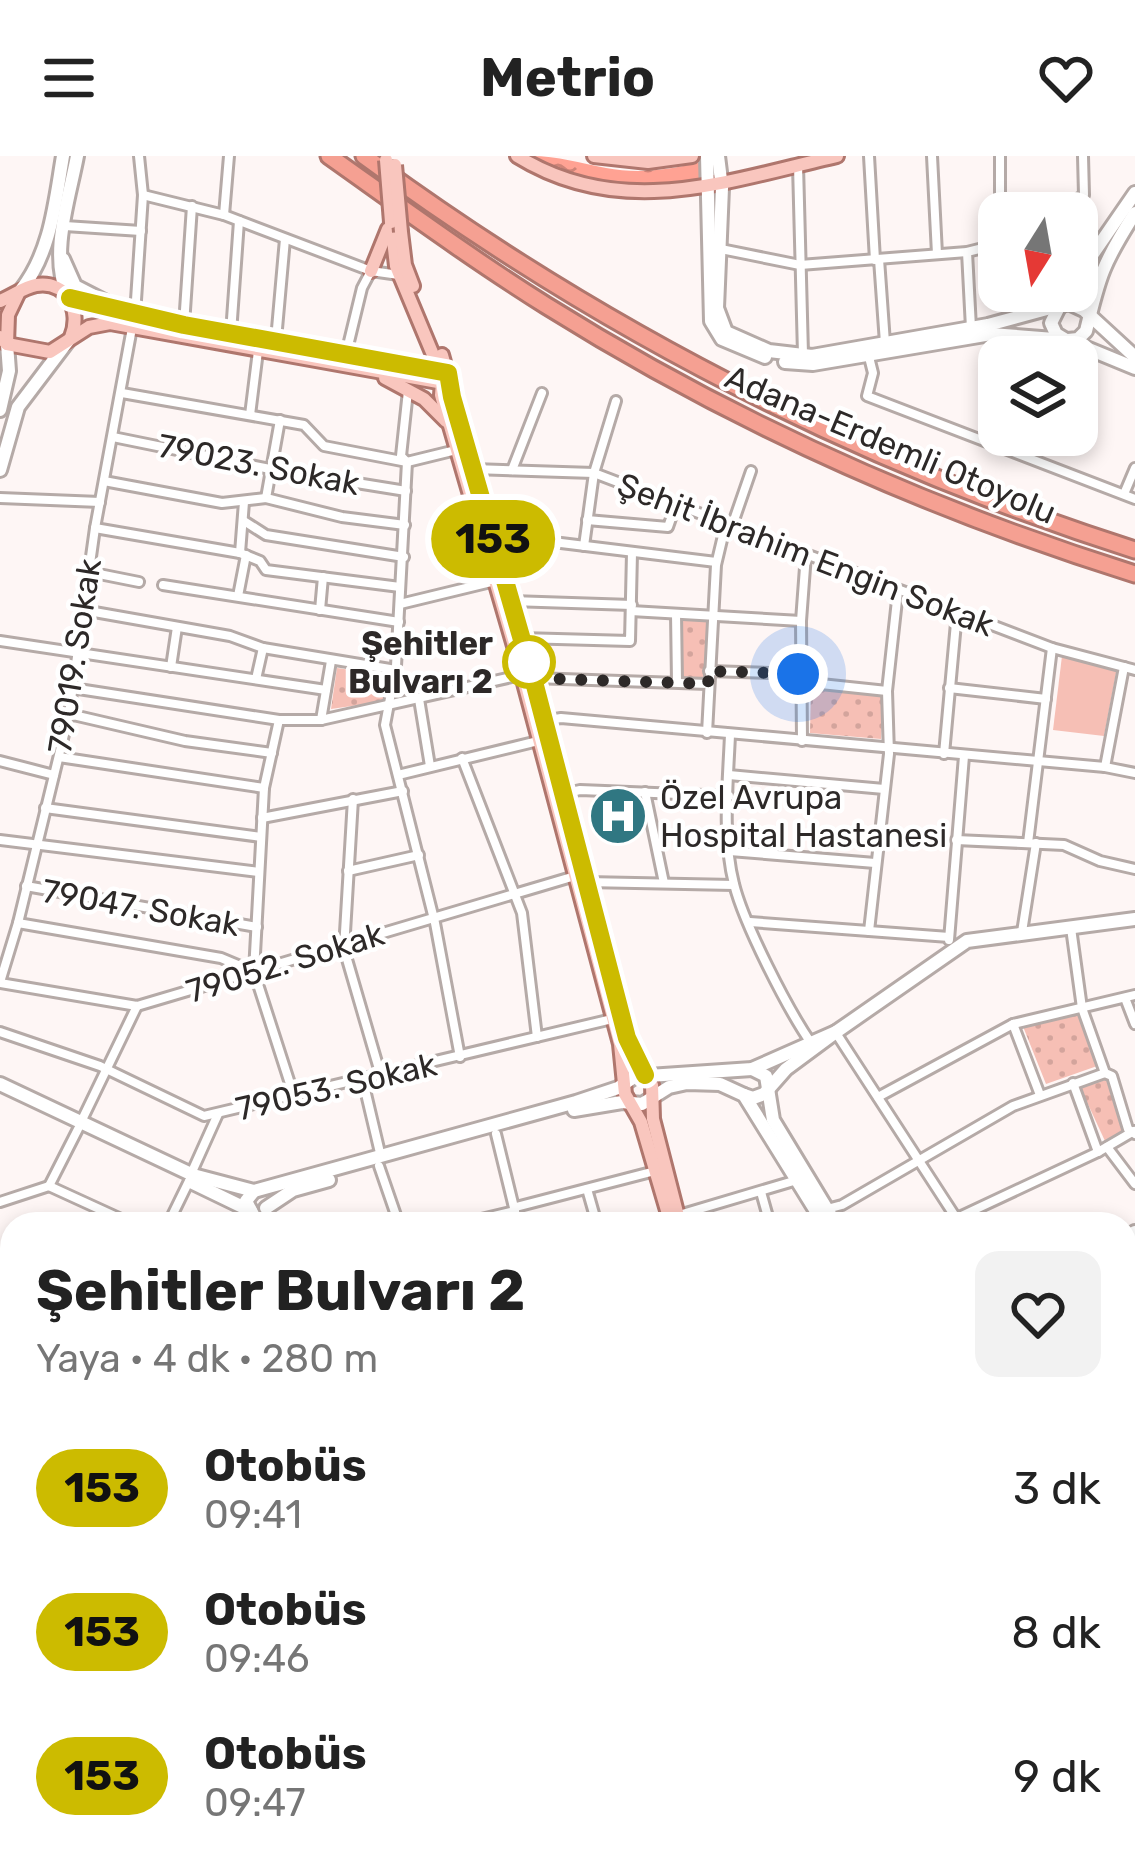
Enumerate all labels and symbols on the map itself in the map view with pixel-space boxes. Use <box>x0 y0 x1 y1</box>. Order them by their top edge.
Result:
north arrow <box>978 192 1098 312</box>
street label: Adana-Erdemli Otoyolu <box>720 357 1062 532</box>
street label: 79023. Sokak <box>155 426 363 503</box>
street label: Şehit İbrahim Engin Sokak <box>612 465 999 644</box>
line badge: 153 <box>424 500 562 578</box>
street label: 79019. Sokak <box>40 556 109 756</box>
place label: Şehitler Bulvarı 2 <box>348 624 493 701</box>
marker: Şehitler Bulvarı 2 <box>504 637 554 687</box>
your location <box>768 644 828 704</box>
place label: Özel Avrupa Hospital Hastanesi <box>660 778 947 855</box>
hospital icon: Özel Avrupa Hospital Hastanesi <box>587 785 649 847</box>
street label: 79047. Sokak <box>39 871 243 944</box>
street label: 79052. Sokak <box>182 914 389 1011</box>
street label: 79053. Sokak <box>232 1044 440 1129</box>

